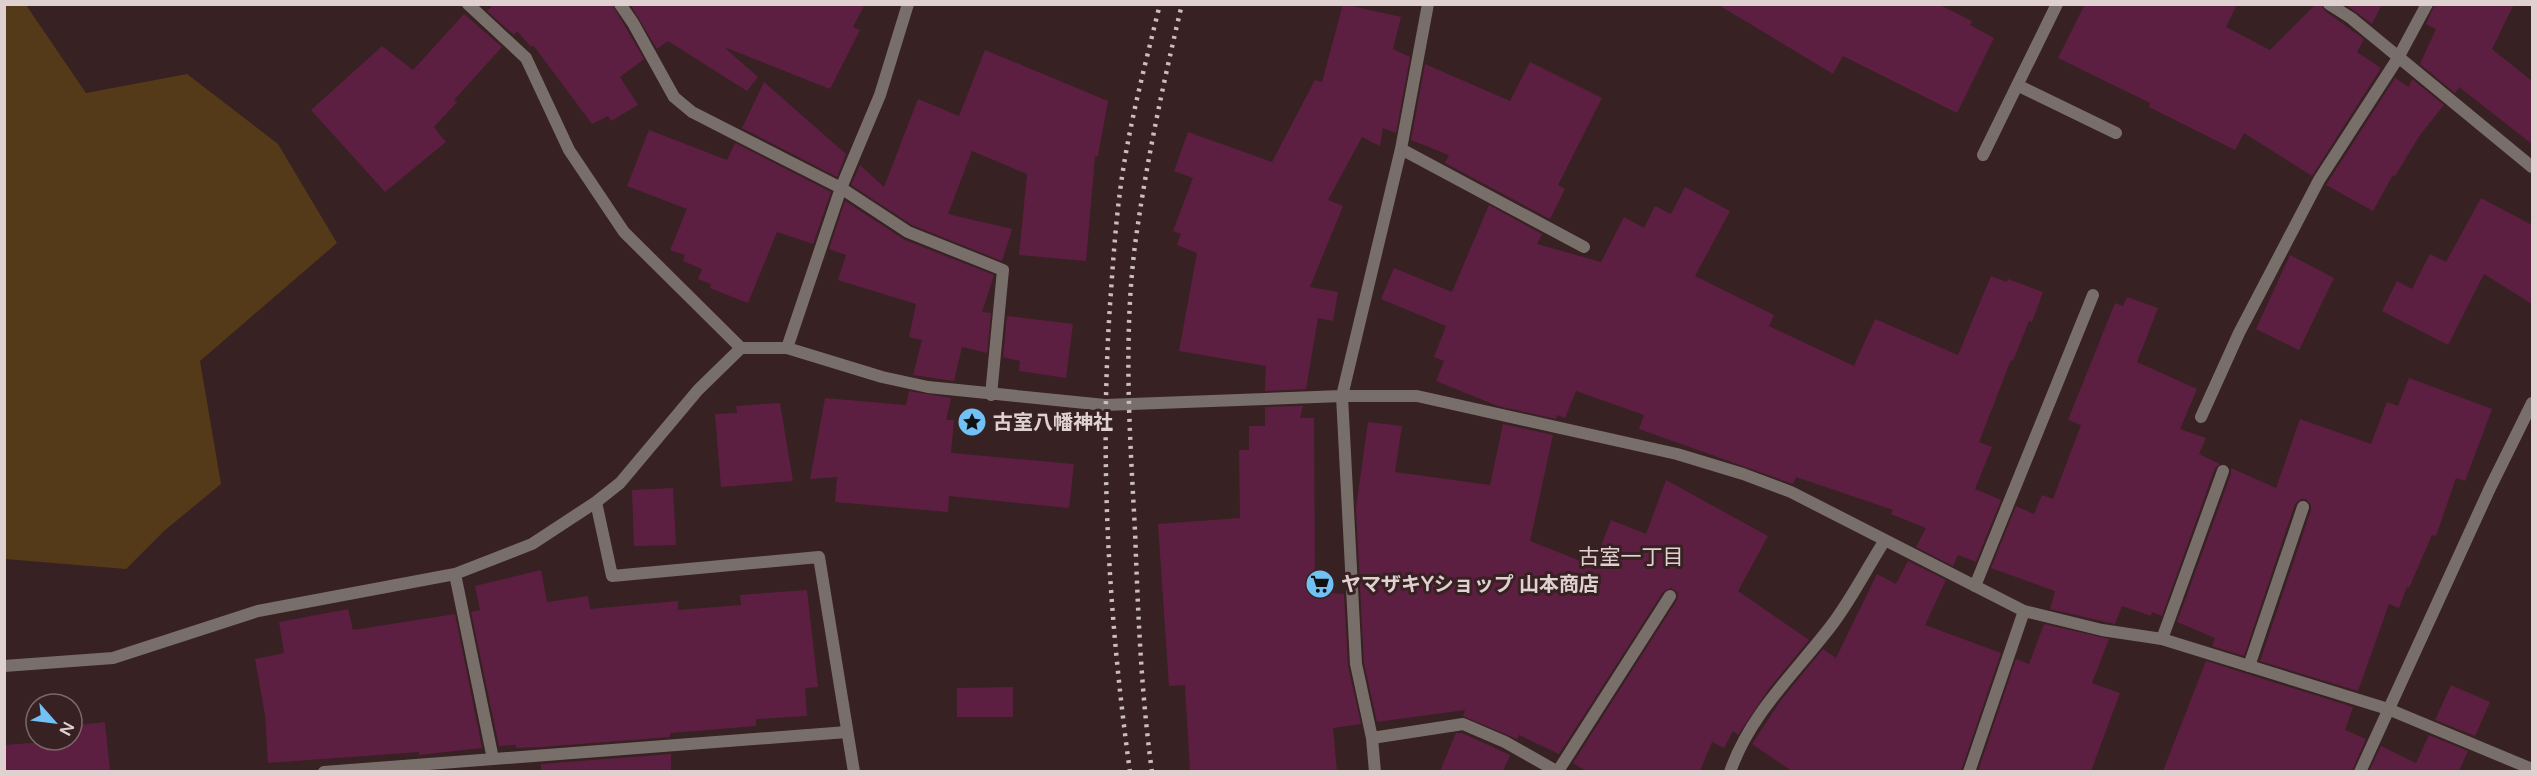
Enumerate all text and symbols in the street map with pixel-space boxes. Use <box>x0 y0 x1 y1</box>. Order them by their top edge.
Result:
place icon: 古室八幡神社 <box>956 406 988 438</box>
place label: 古室八幡神社 <box>993 411 1113 435</box>
district label: 古室一丁目 <box>1579 545 1684 570</box>
supermarket icon: ヤマザキYショップ 山本商店 <box>1304 568 1336 600</box>
place label: ヤマザキYショップ 山本商店 <box>1341 573 1599 597</box>
north arrow <box>24 692 84 752</box>
text: N <box>55 718 78 739</box>

